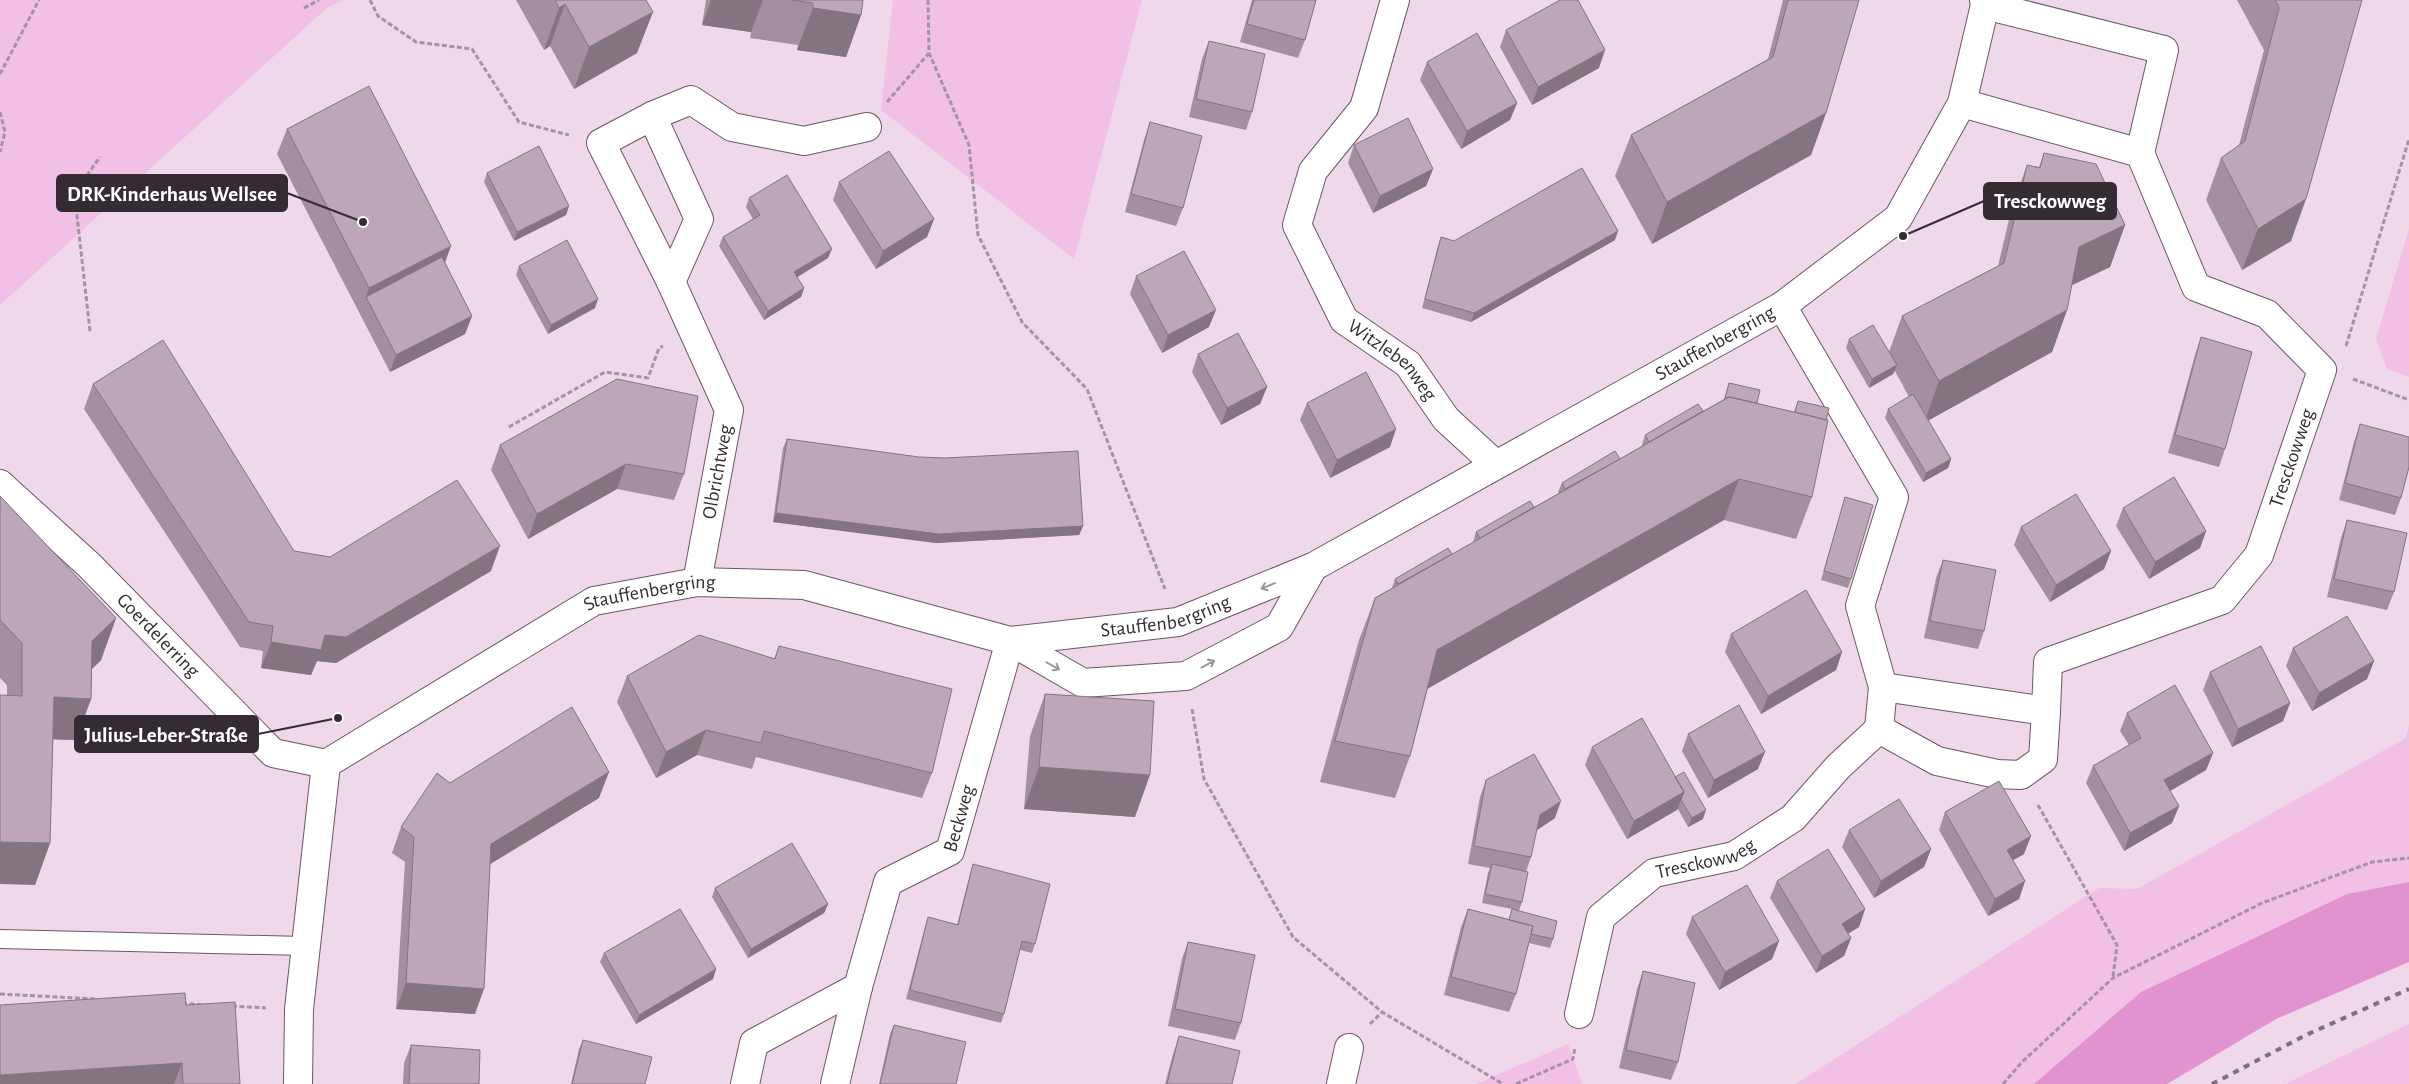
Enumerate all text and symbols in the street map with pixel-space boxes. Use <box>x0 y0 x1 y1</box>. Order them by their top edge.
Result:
callout: DRK-Kinderhaus Wellsee <box>57 175 287 211</box>
callout: Tresckowweg <box>1984 183 2116 219</box>
text: DRK-Kinderhaus Wellsee <box>67 184 277 205</box>
text: Tresckowweg <box>1994 191 2107 212</box>
street label: Stauffenbergring <box>1652 302 1779 384</box>
street label: Witzlebenweg <box>1344 316 1440 405</box>
street label: Tresckowweg <box>2266 406 2318 510</box>
street label: Olbrichtweg <box>699 423 736 521</box>
street label: Stauffenbergring <box>580 572 716 615</box>
one-way arrow <box>1261 581 1276 591</box>
street label: Goerdelerring <box>113 590 203 682</box>
street label: Stauffenbergring <box>1100 592 1234 641</box>
one-way arrow <box>1200 659 1214 669</box>
one-way arrow <box>1045 661 1059 671</box>
callout: Julius-Leber-Straße <box>75 716 258 752</box>
text: Julius-Leber-Straße <box>84 725 248 746</box>
street label: Beckweg <box>940 783 978 854</box>
street label: Tresckowweg <box>1654 835 1759 882</box>

